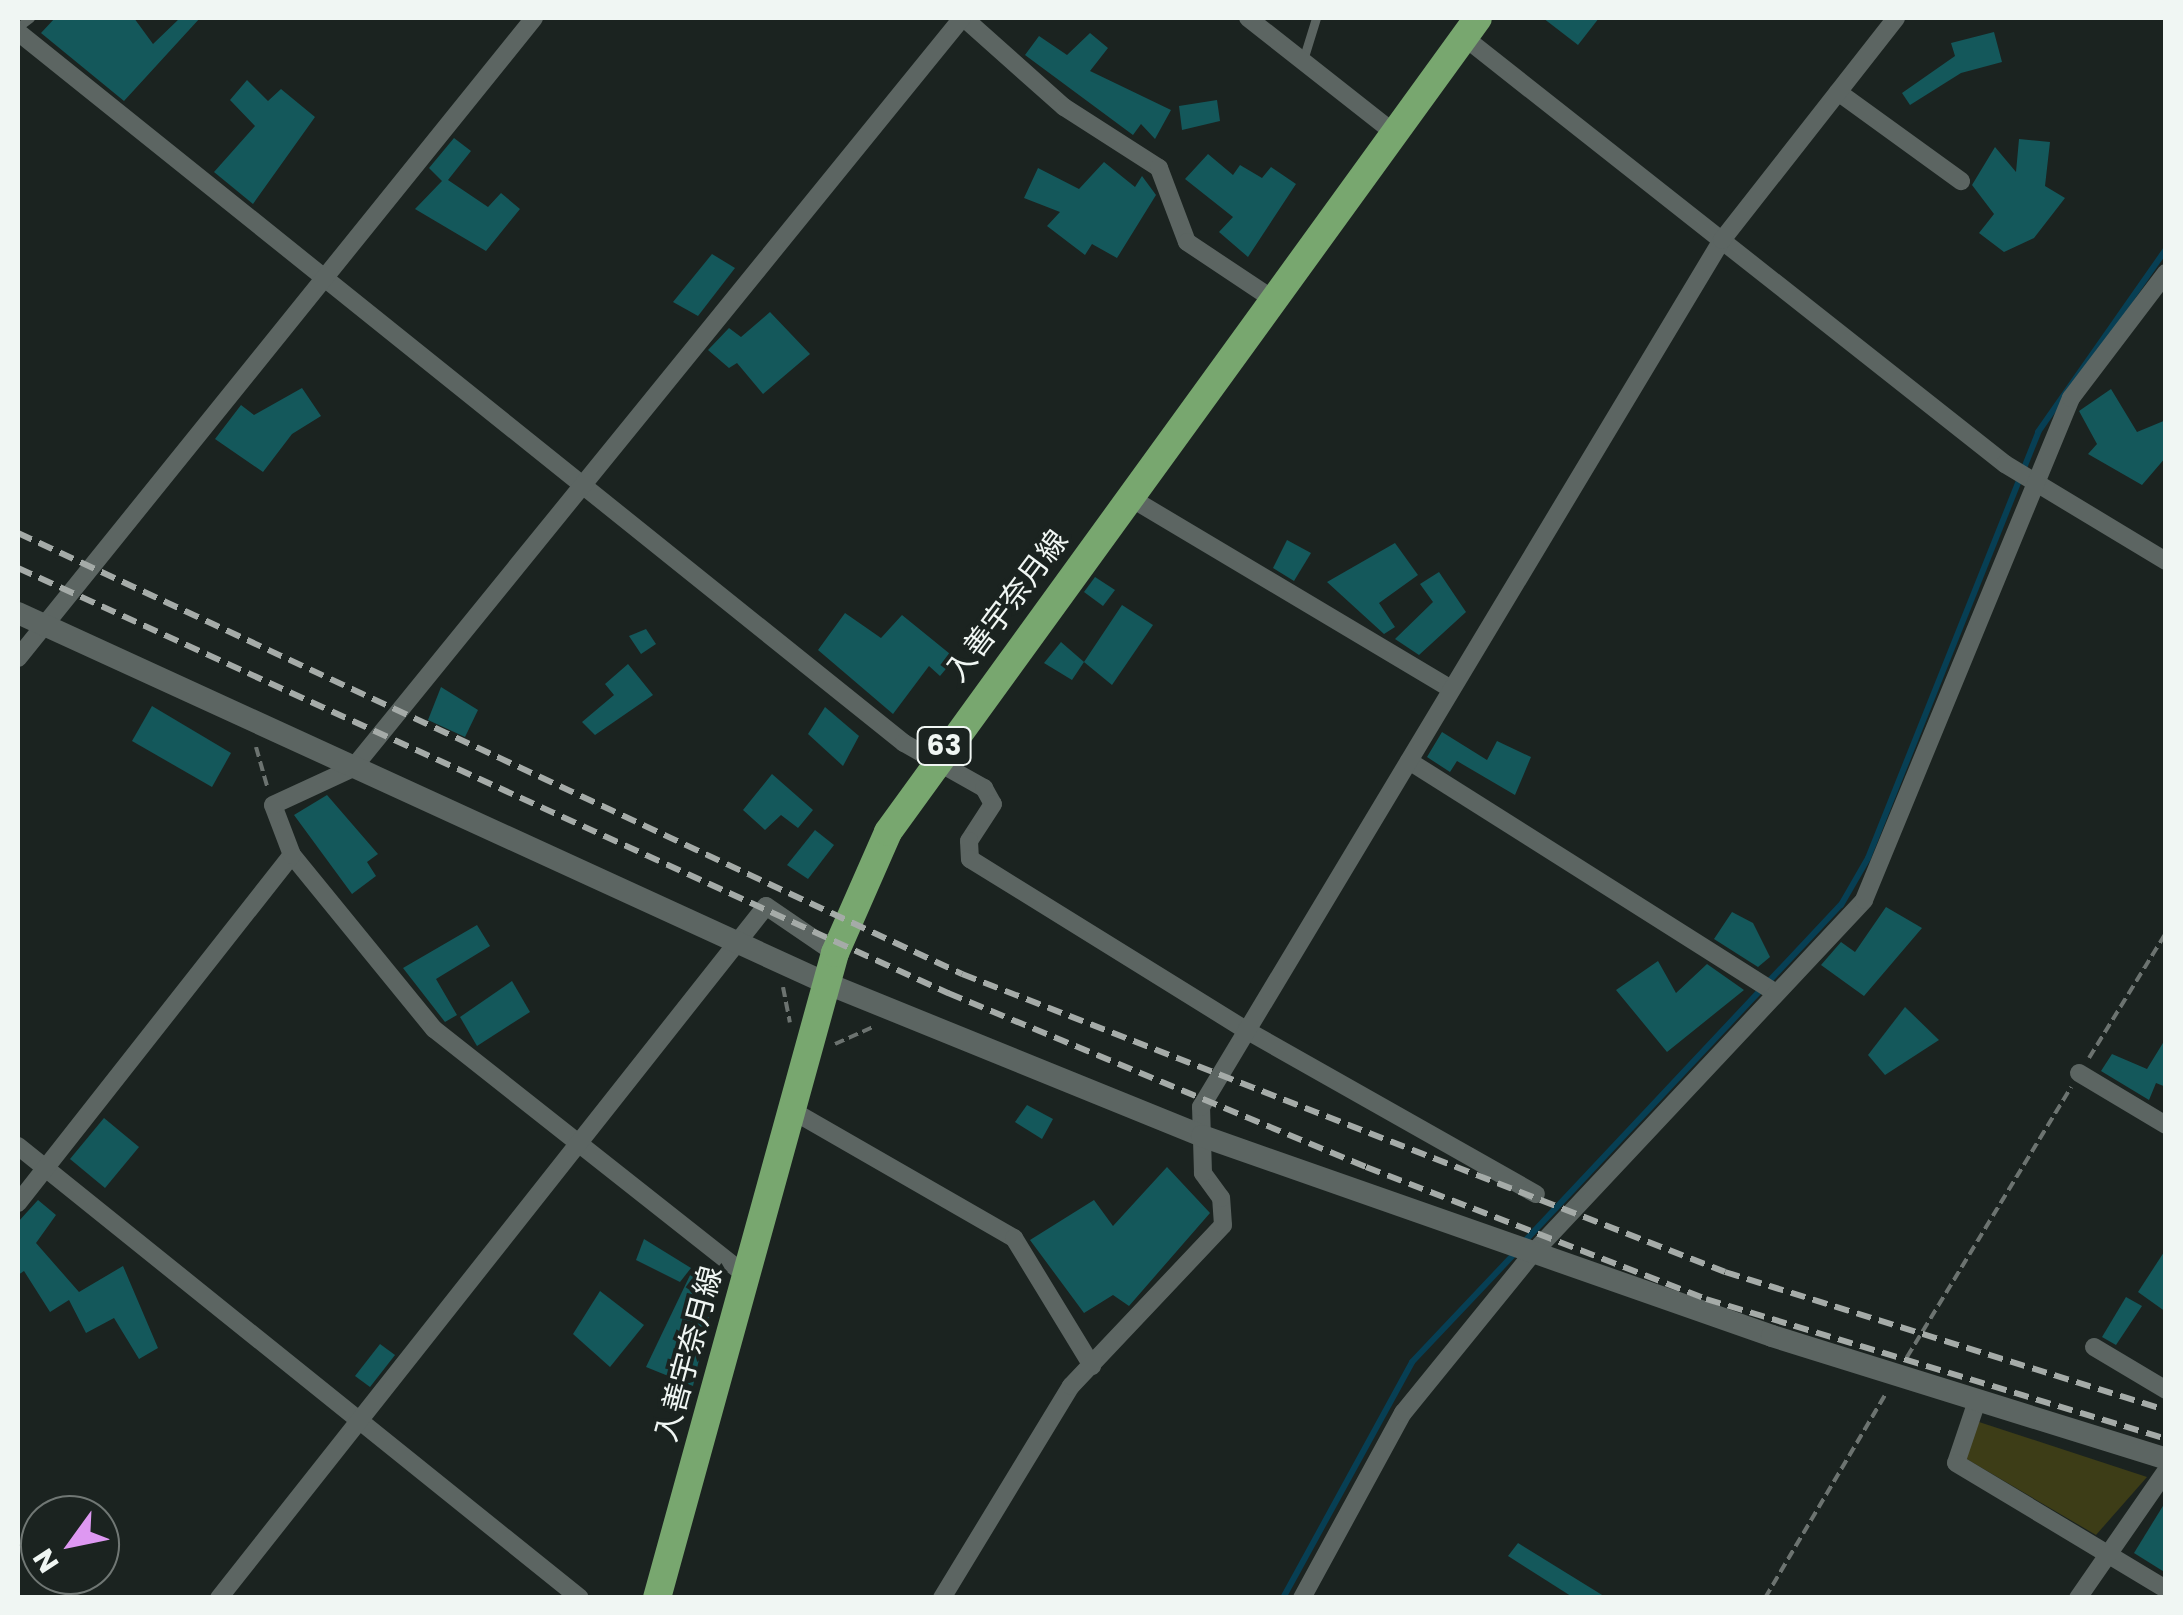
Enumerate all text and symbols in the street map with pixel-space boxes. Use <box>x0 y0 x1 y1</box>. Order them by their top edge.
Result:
street label: 入善宇奈月線 <box>938 523 1076 689</box>
road number: 63 <box>916 723 972 769</box>
street label: 入善宇奈月線 <box>648 1262 730 1446</box>
north arrow <box>20 1495 120 1595</box>
text: N <box>24 1541 68 1580</box>

